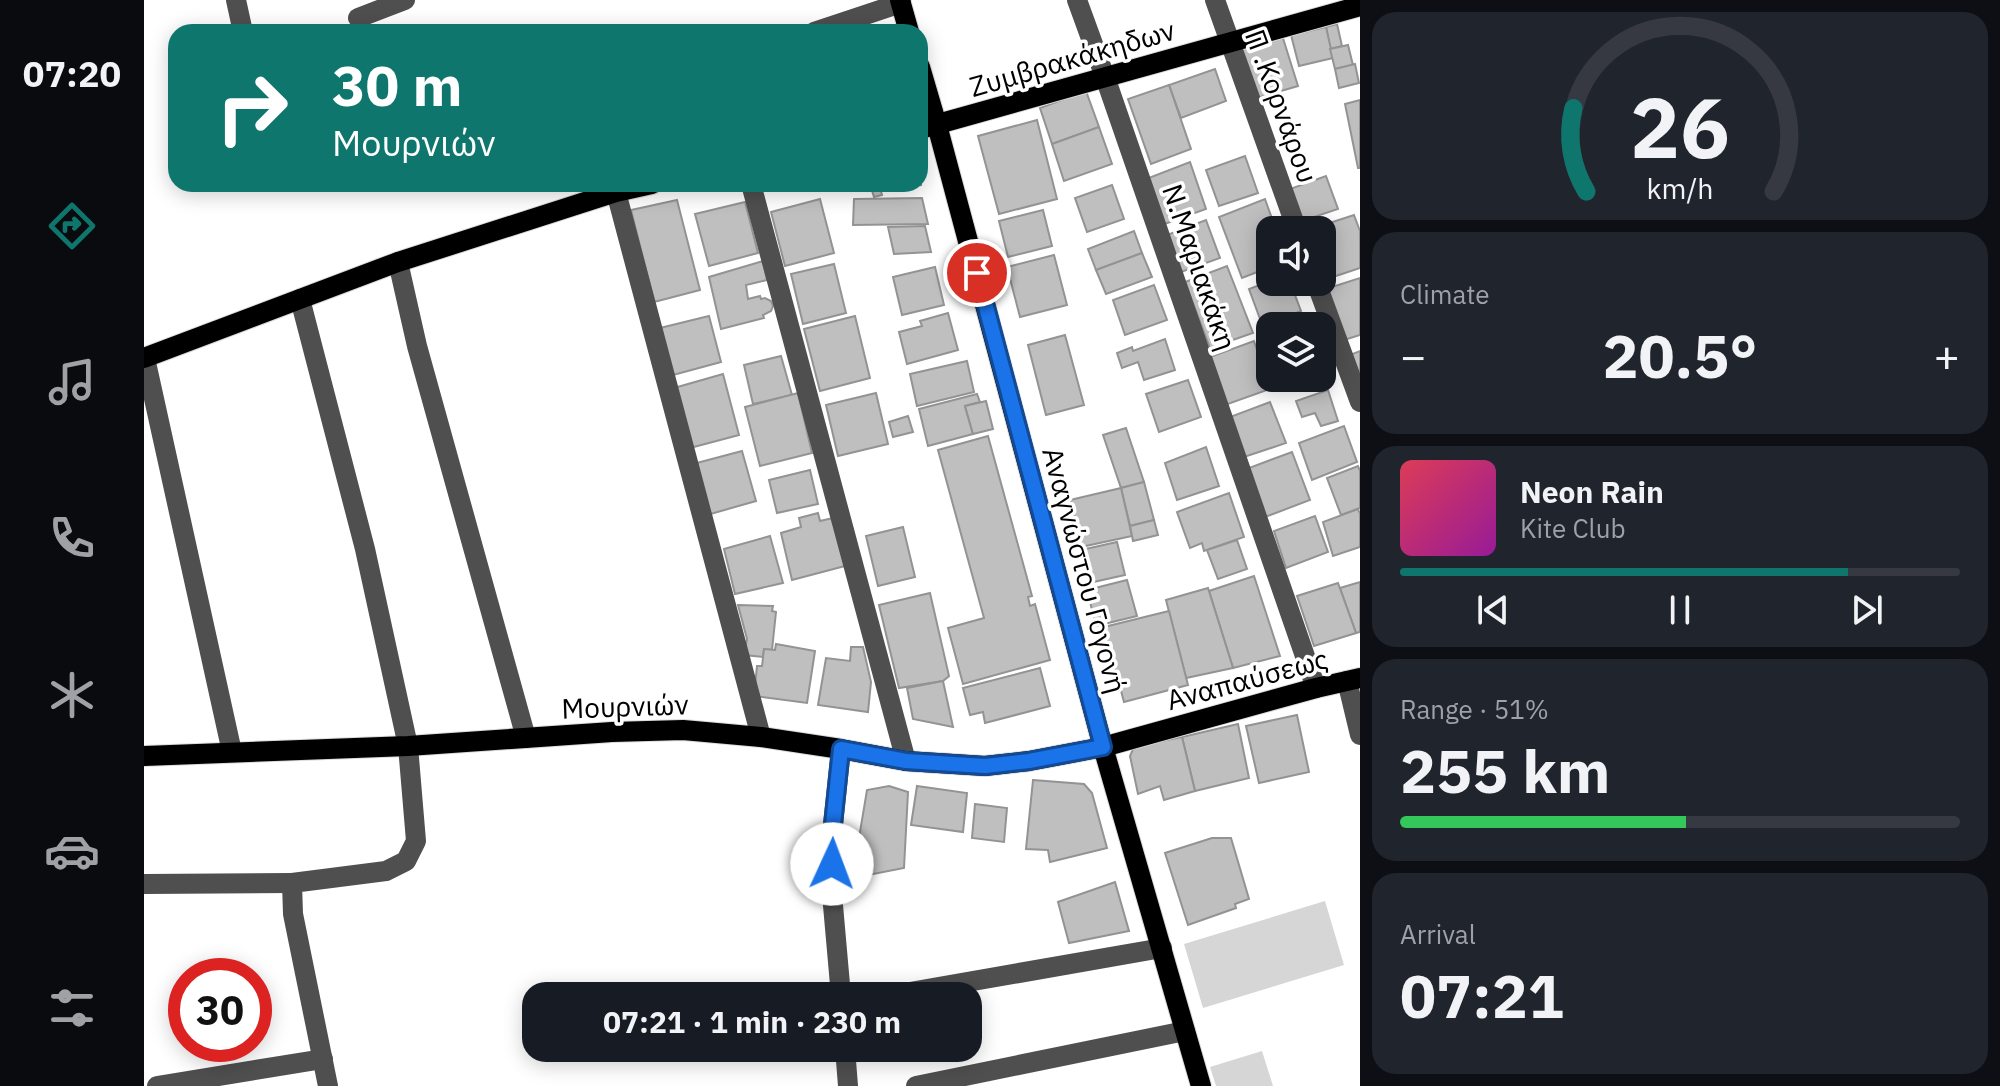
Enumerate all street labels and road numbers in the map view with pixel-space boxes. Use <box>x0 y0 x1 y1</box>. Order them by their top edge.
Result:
street label: Ζυμβρακάκηδων <box>965 11 1179 105</box>
street label: Π .Κορνάρου <box>1237 24 1327 188</box>
street label: Ν.Μαριακάκη <box>1154 179 1246 355</box>
street label: Αναγνώστου Γογονή <box>1034 443 1136 697</box>
street label: Αναπαύσεως <box>1162 640 1332 718</box>
street label: Μουρνιών <box>561 685 689 727</box>

